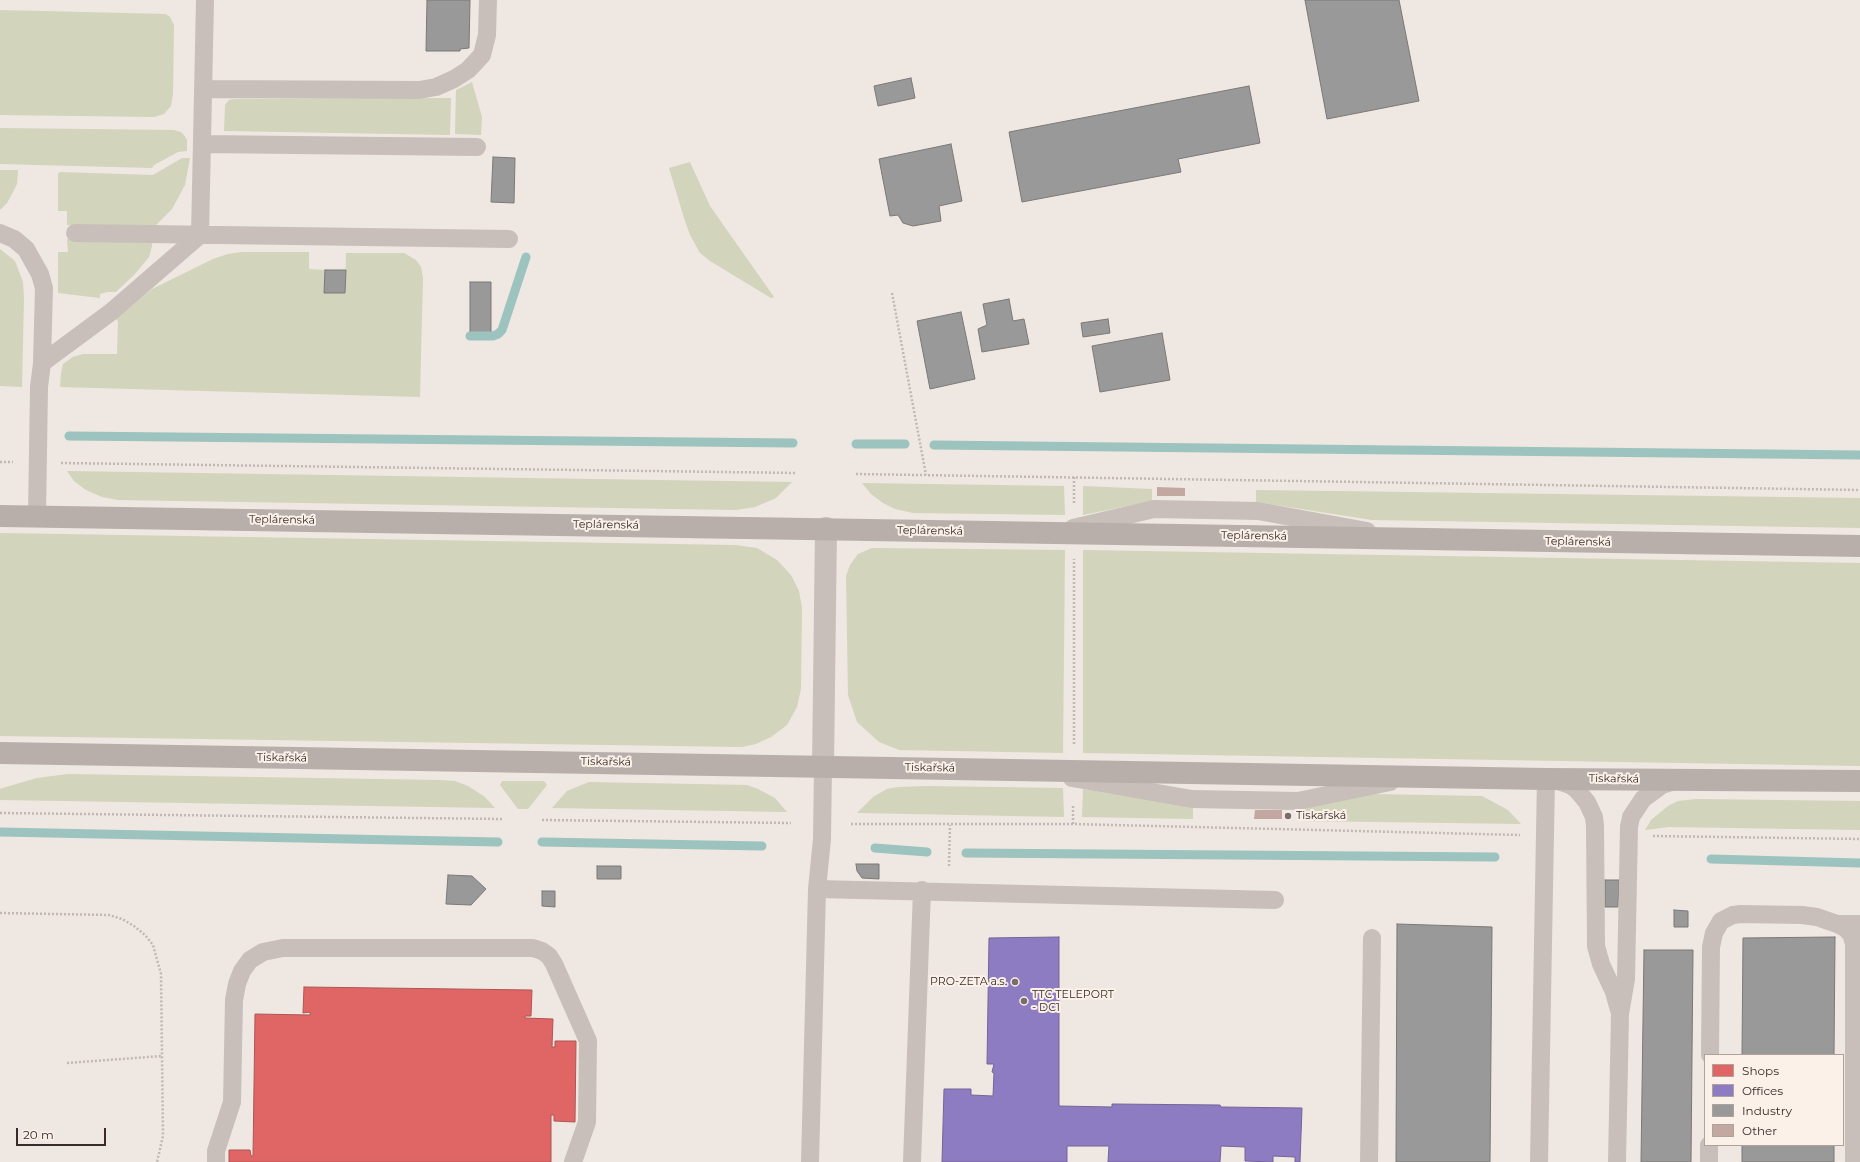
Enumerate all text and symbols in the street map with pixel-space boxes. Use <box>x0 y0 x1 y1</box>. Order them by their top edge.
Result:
street label: Teplárenská <box>249 513 315 527</box>
street label: Teplárenská <box>573 518 639 532</box>
street label: Teplárenská <box>897 524 963 538</box>
street label: Teplárenská <box>1221 529 1287 543</box>
street label: Teplárenská <box>1545 535 1611 549</box>
street label: Tiskařská <box>257 751 307 765</box>
street label: Tiskařská <box>581 755 631 769</box>
street label: Tiskařská <box>905 761 955 775</box>
street label: Tiskařská <box>1589 772 1639 786</box>
place label: Tiskařská <box>1296 809 1346 823</box>
marker: Tiskařská <box>1283 811 1293 821</box>
place label: PRO-ZETA a.s. <box>930 975 1007 989</box>
marker: PRO-ZETA a.s. <box>1010 977 1020 987</box>
place label: TTC TELEPORT - DC1 <box>1032 988 1114 1014</box>
marker: TTC TELEPORT - DC1 <box>1019 996 1029 1006</box>
legend <box>1704 1054 1844 1146</box>
text: Shops <box>1742 1063 1779 1078</box>
text: Offices <box>1742 1083 1783 1098</box>
text: Industry <box>1742 1103 1792 1118</box>
scale bar <box>18 1120 108 1146</box>
text: Other <box>1742 1123 1777 1138</box>
text: 20 m <box>23 1127 54 1142</box>

